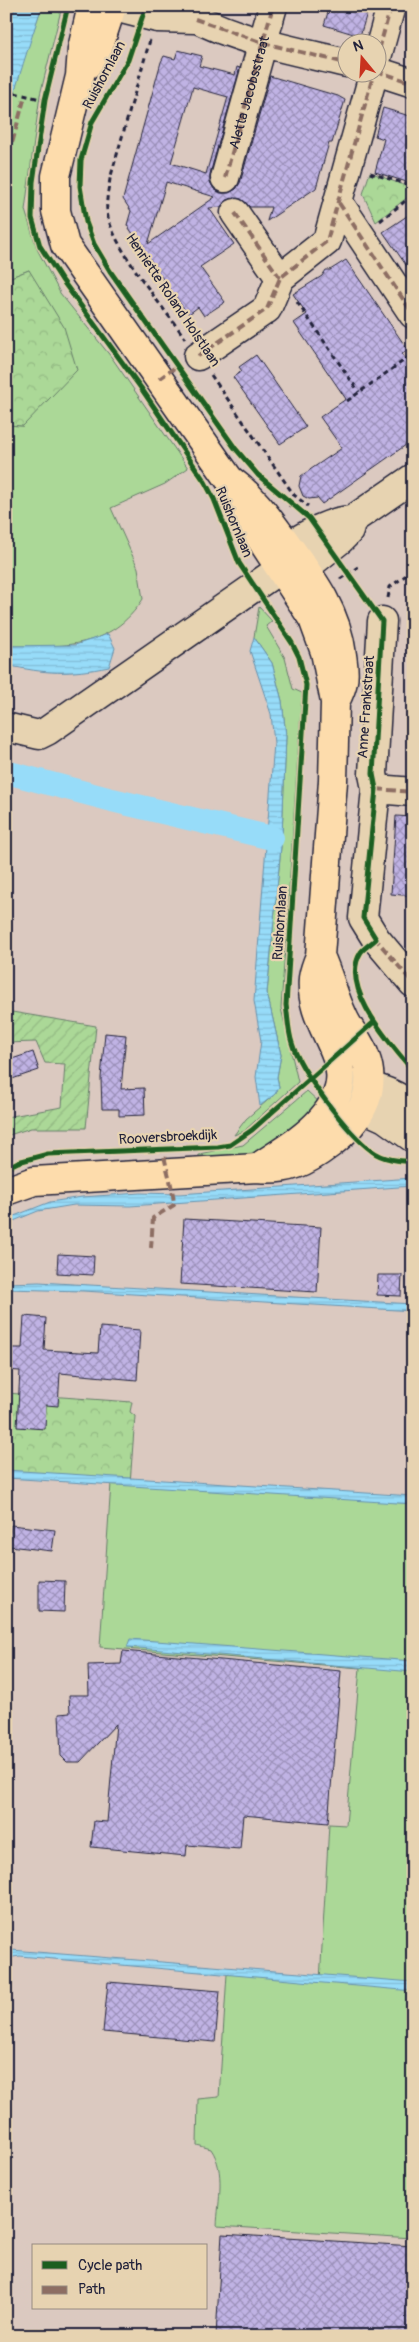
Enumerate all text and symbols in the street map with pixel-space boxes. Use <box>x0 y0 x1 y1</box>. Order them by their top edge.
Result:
north arrow <box>336 32 386 82</box>
street label: Aletta Jacobsstraat <box>225 34 273 151</box>
text: N <box>351 37 365 56</box>
street label: Ruishornlaan <box>79 38 129 112</box>
street label: Henriette Roland Holstlaan <box>122 230 224 370</box>
street label: Ruishornlaan <box>212 484 256 560</box>
street label: Anne Frankstraat <box>354 655 378 759</box>
street label: Ruishornlaan <box>269 885 291 961</box>
street label: Rooversbroekdijk <box>118 1126 218 1148</box>
legend <box>32 2244 208 2310</box>
text: Cycle path <box>78 2256 142 2275</box>
text: Path <box>78 2280 105 2299</box>

